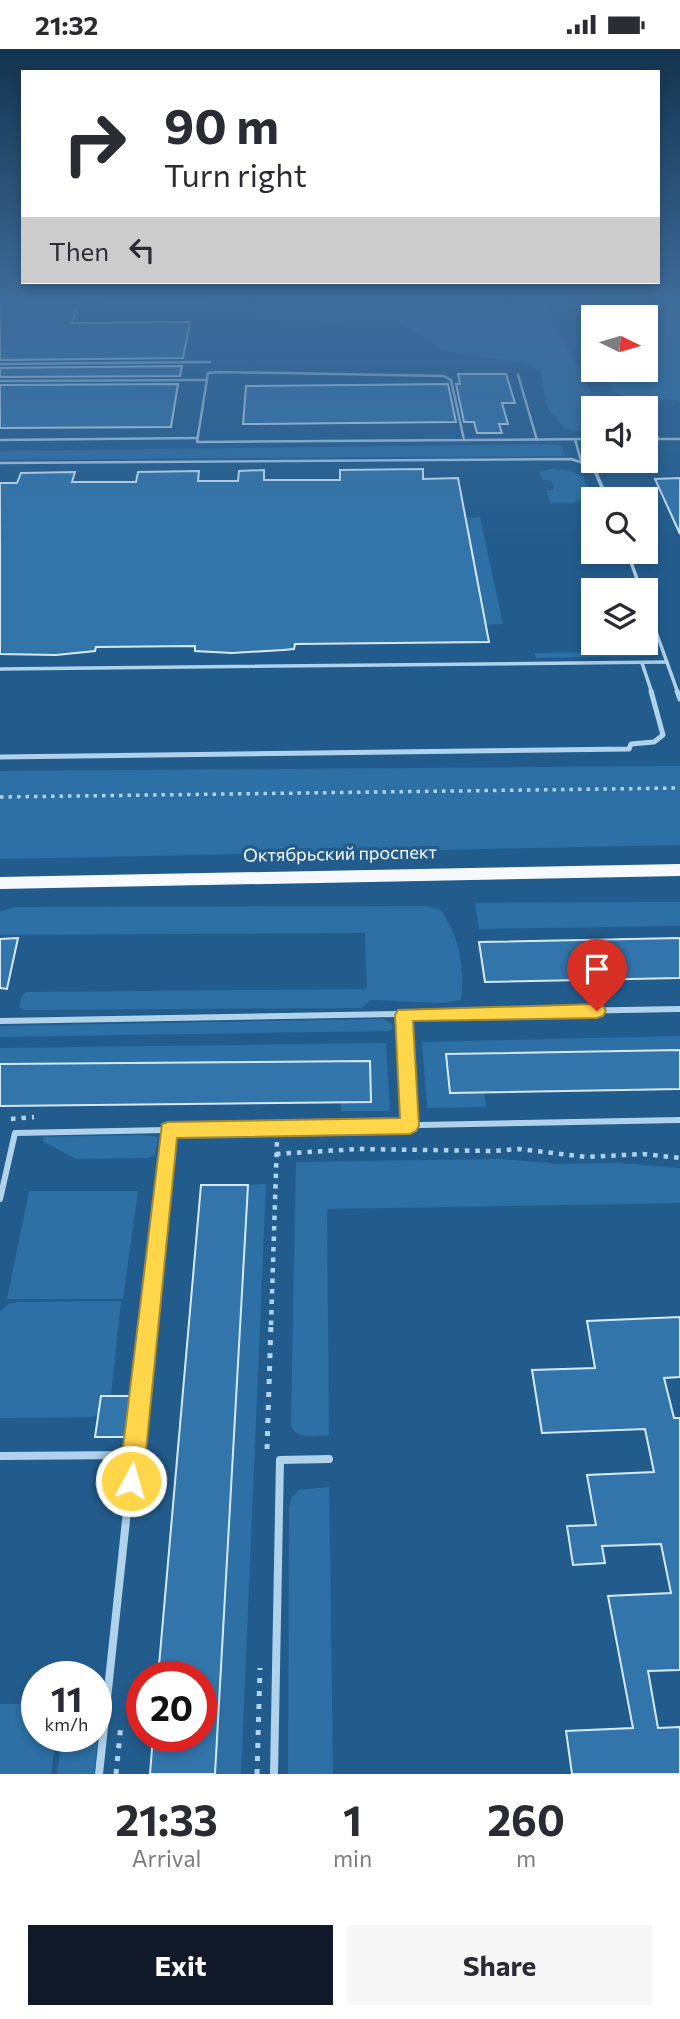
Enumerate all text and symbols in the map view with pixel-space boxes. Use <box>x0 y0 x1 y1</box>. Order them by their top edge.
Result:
text: 21:32 <box>35 9 98 40</box>
text: 90 m <box>164 94 279 154</box>
icon: right <box>49 98 140 189</box>
text: Turn right <box>164 154 307 194</box>
icon: left <box>123 231 161 269</box>
text: Then <box>49 235 109 266</box>
north arrow <box>581 305 658 381</box>
map controls <box>581 305 658 655</box>
button: sound <box>581 396 658 473</box>
button: search <box>581 487 658 564</box>
button: layers <box>581 578 658 655</box>
street label: Октябрьский проспект <box>243 840 438 866</box>
pin <box>567 939 627 1011</box>
icon: arrive <box>578 950 616 988</box>
position arrow <box>94 1444 168 1518</box>
speed limit sign: 20 <box>126 1661 217 1752</box>
text: 11 <box>51 1676 82 1719</box>
text: km/h <box>45 1713 88 1735</box>
text: 21:33 <box>115 1793 218 1845</box>
text: 1 <box>343 1793 362 1845</box>
text: 260 <box>487 1793 565 1845</box>
text: Arrival <box>132 1844 201 1872</box>
text: min <box>333 1844 372 1872</box>
text: m <box>516 1844 536 1872</box>
button: Exit <box>28 1925 333 2005</box>
button: Share <box>347 1925 652 2005</box>

